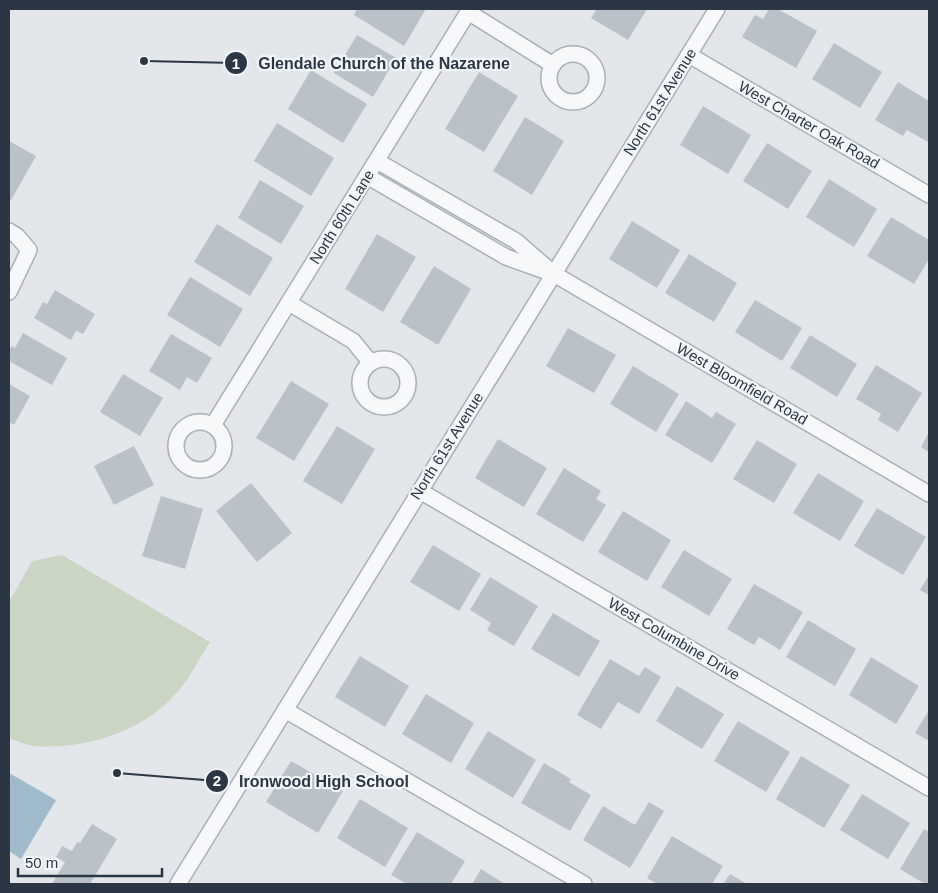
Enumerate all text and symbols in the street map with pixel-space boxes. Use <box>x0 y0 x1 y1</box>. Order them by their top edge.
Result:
street label: North 61st Avenue <box>620 45 699 158</box>
callout: Glendale Church of the Nazarene <box>223 48 520 79</box>
text: 1 <box>232 55 240 72</box>
text: Glendale Church of the Nazarene <box>258 55 510 72</box>
street label: West Charter Oak Road <box>736 77 883 172</box>
street label: North 60th Lane <box>306 167 377 267</box>
street label: West Bloomfield Road <box>674 339 811 428</box>
street label: North 61st Avenue <box>407 389 486 502</box>
street label: West Columbine Drive <box>606 594 743 683</box>
callout: Ironwood High School <box>204 766 419 797</box>
text: 2 <box>213 772 221 789</box>
text: Ironwood High School <box>239 773 409 790</box>
scale bar <box>18 846 161 878</box>
text: 50 m <box>25 854 58 871</box>

